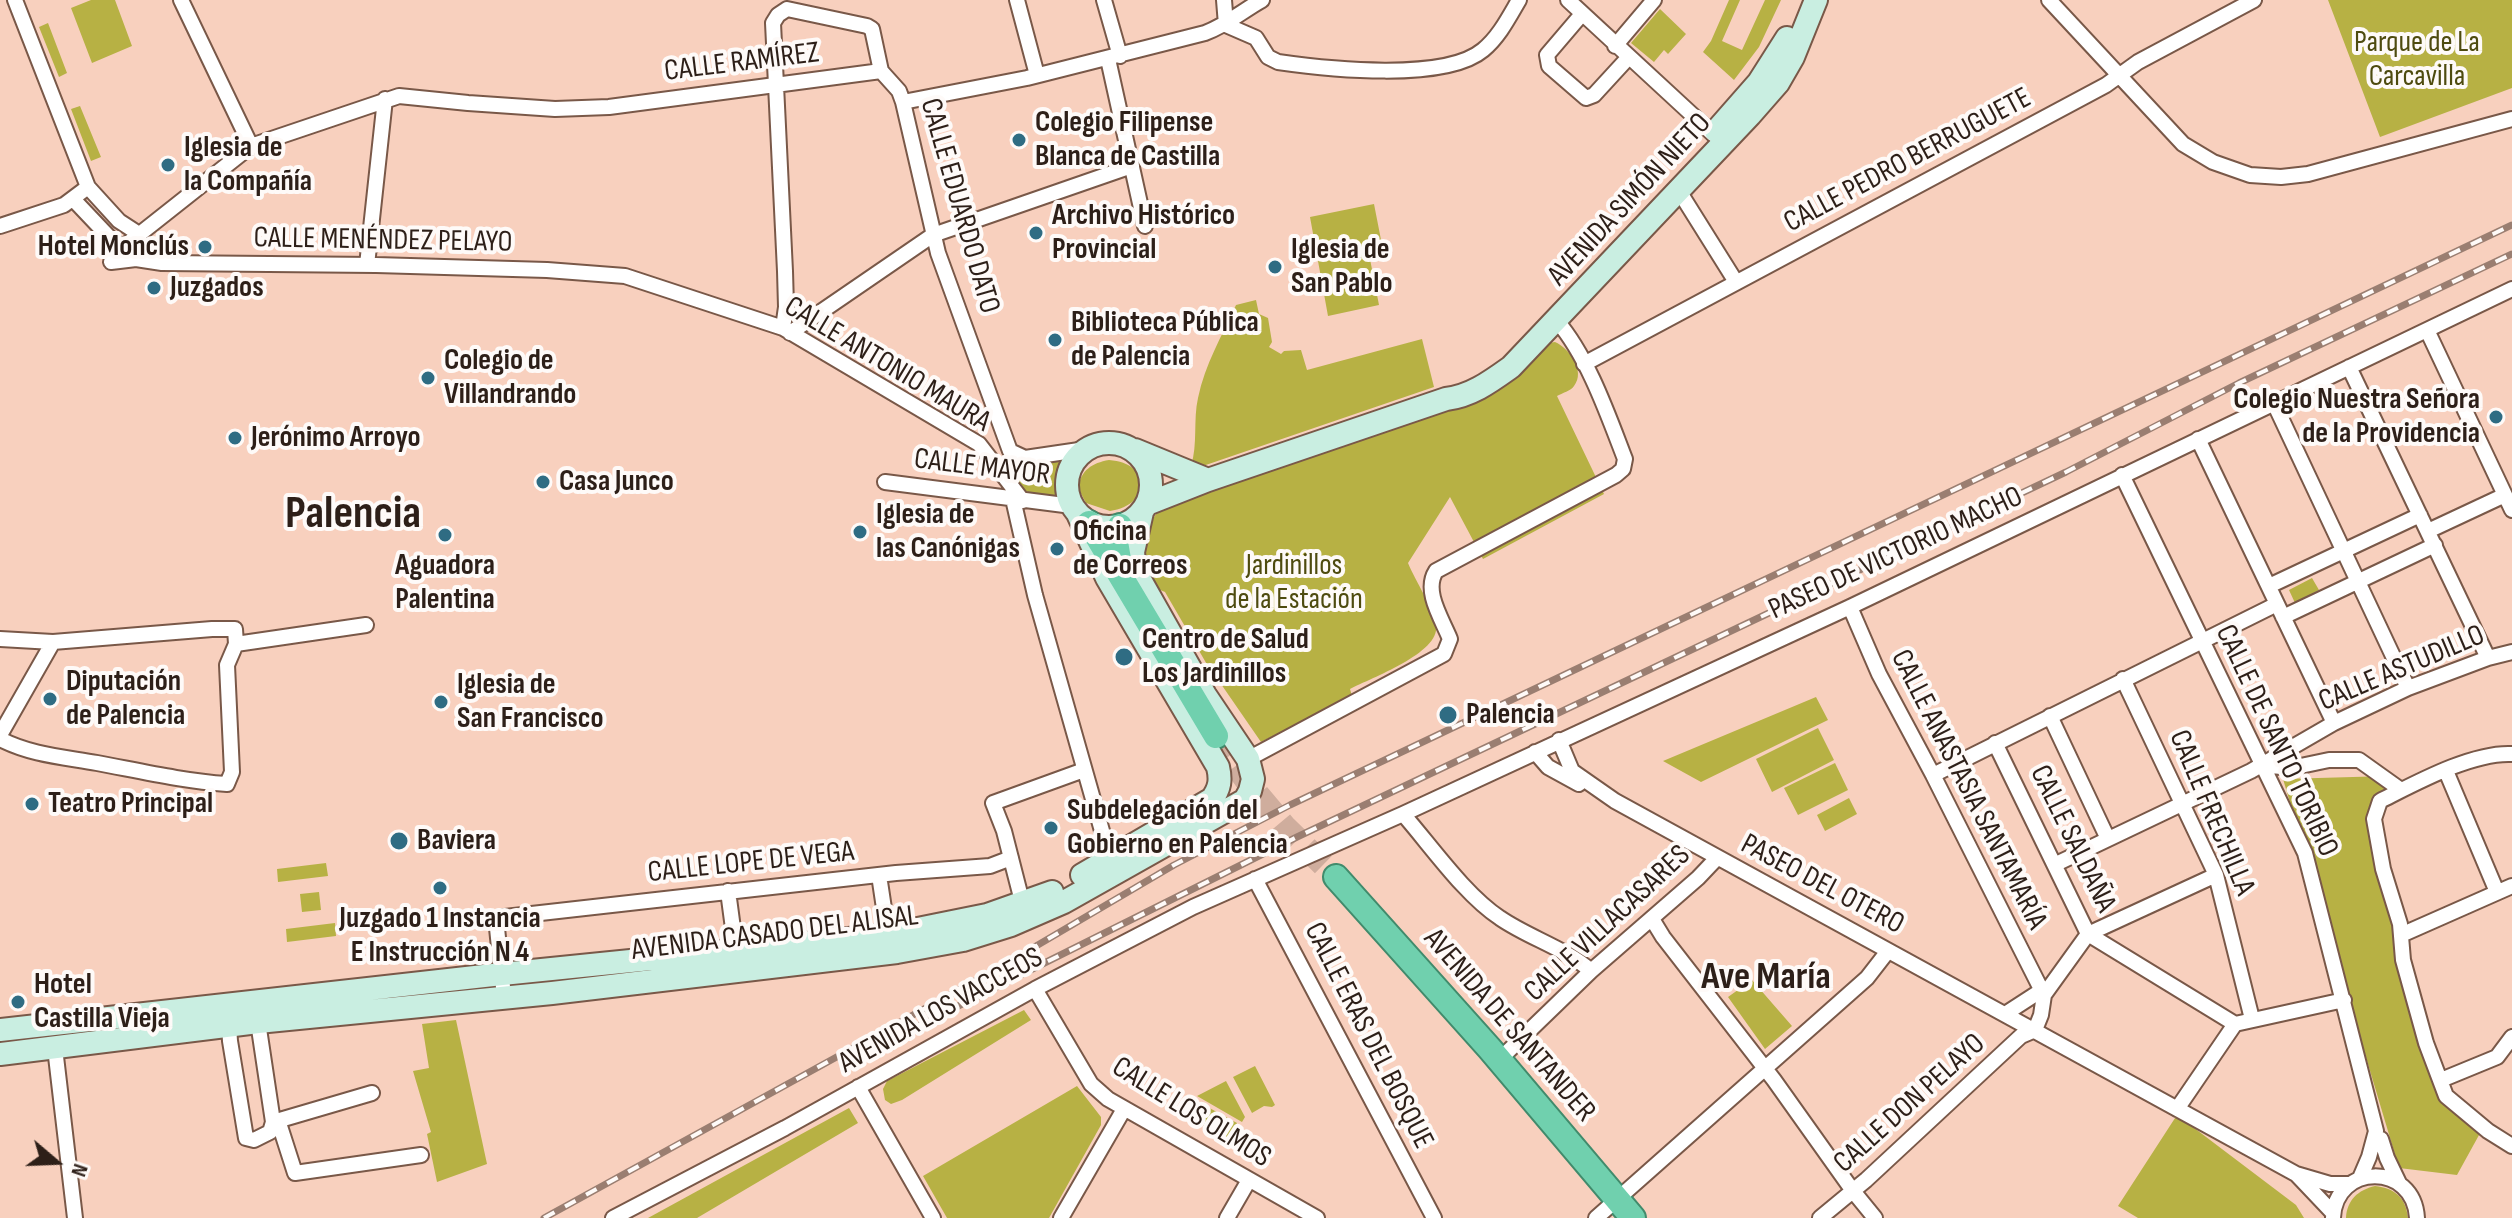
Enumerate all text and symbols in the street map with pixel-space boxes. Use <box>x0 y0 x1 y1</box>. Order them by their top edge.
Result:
park label: Parque de La Carcavilla <box>2354 25 2480 96</box>
street label: CALLE RAMÍREZ <box>663 36 821 90</box>
street label: CALLE PEDRO BERRUGUETE <box>1778 81 2038 241</box>
street label: CALLE EDUARDO DATO <box>911 94 1007 318</box>
place label: Colegio Filipense Blanca de Castilla <box>1035 105 1220 176</box>
street label: AVENIDA SIMÓN NIETO <box>1541 106 1719 294</box>
place label: Iglesia de la Compañía <box>184 130 312 200</box>
marker: Colegio Filipense Blanca de Castilla <box>1010 131 1028 149</box>
marker: Iglesia de la Compañía <box>159 156 177 174</box>
place label: Archivo Histórico Provincial <box>1052 198 1235 268</box>
street label: CALLE MENÉNDEZ PELAYO <box>253 221 513 261</box>
marker: Archivo Histórico Provincial <box>1027 224 1045 242</box>
place label: Hotel Monclús <box>38 229 189 265</box>
place label: Iglesia de San Pablo <box>1291 232 1393 302</box>
marker: Hotel Monclús <box>196 238 214 256</box>
marker: Iglesia de San Pablo <box>1266 258 1284 276</box>
place label: Juzgados <box>170 270 264 306</box>
marker: Juzgados <box>145 279 163 297</box>
street label: CALLE ANTONIO MAURA <box>777 289 997 441</box>
place label: Biblioteca Pública de Palencia <box>1071 305 1259 376</box>
marker: Biblioteca Pública de Palencia <box>1046 331 1064 349</box>
place label: Colegio de Villandrando <box>444 343 576 414</box>
marker: Colegio de Villandrando <box>419 369 437 387</box>
place label: Colegio Nuestra Señora de la Providencia <box>2233 382 2480 452</box>
marker: Colegio Nuestra Señora de la Providencia <box>2487 408 2505 426</box>
place label: Jerónimo Arroyo <box>251 420 421 456</box>
marker: Jerónimo Arroyo <box>226 429 244 447</box>
street label: CALLE MAYOR <box>912 442 1052 494</box>
place label: Casa Junco <box>559 464 674 500</box>
marker: Casa Junco <box>534 473 552 491</box>
street label: PASEO DE VICTORIO MACHO <box>1763 479 2029 629</box>
district label: Palencia <box>285 487 421 543</box>
place label: Iglesia de las Canónigas <box>876 497 1020 568</box>
place label: Oficina de Correos <box>1073 514 1187 584</box>
marker: Iglesia de las Canónigas <box>851 523 869 541</box>
marker: Aguadora Palentina <box>436 526 454 544</box>
marker: Oficina de Correos <box>1048 540 1066 558</box>
place label: Aguadora Palentina <box>395 548 495 618</box>
park label: Jardinillos de la Estación <box>1225 548 1363 618</box>
street label: CALLE ASTUDILLO <box>2314 618 2490 720</box>
street label: CALLE DE SANTO TORIBIO <box>2207 619 2345 863</box>
place label: Centro de Salud Los Jardinillos <box>1142 622 1309 692</box>
street label: CALLE ANASTASIA SANTAMARÍA <box>1882 644 2054 936</box>
marker: Centro de Salud Los Jardinillos <box>1113 646 1135 668</box>
place label: Diputación de Palencia <box>66 664 185 734</box>
place label: Iglesia de San Francisco <box>457 667 603 738</box>
marker: Diputación de Palencia <box>41 690 59 708</box>
marker: Iglesia de San Francisco <box>432 693 450 711</box>
place label: Palencia <box>1466 697 1555 733</box>
marker: Palencia <box>1437 704 1459 726</box>
street label: CALLE FRECHILLA <box>2160 725 2262 901</box>
street label: CALLE SALDAÑA <box>2021 760 2123 918</box>
place label: Teatro Principal <box>48 786 213 822</box>
place label: Subdelegación del Gobierno en Palencia <box>1067 793 1288 864</box>
marker: Teatro Principal <box>23 795 41 813</box>
marker: Subdelegación del Gobierno en Palencia <box>1042 819 1060 837</box>
place label: Baviera <box>417 823 496 859</box>
street label: PASEO DEL OTERO <box>1734 827 1910 943</box>
marker: Baviera <box>388 830 410 852</box>
street label: CALLE LOPE DE VEGA <box>646 834 856 892</box>
street label: CALLE VILLACASARES <box>1518 838 1698 1010</box>
marker: Juzgado 1 Instancia E Instrucción N 4 <box>431 879 449 897</box>
street label: AVENIDA CASADO DEL ALISAL <box>630 899 920 969</box>
place label: Juzgado 1 Instancia E Instrucción N 4 <box>339 901 541 972</box>
street label: CALLE ERAS DEL BOSQUE <box>1295 917 1441 1155</box>
street label: AVENIDA DE SANTANDER <box>1415 922 1603 1130</box>
street label: AVENIDA LOS VACCEOS <box>833 940 1049 1082</box>
district label: Ave María <box>1701 955 1831 1001</box>
place label: Hotel Castilla Vieja <box>34 967 170 1038</box>
marker: Hotel Castilla Vieja <box>9 993 27 1011</box>
street label: CALLE DON PELAYO <box>1827 1027 1993 1181</box>
street label: CALLE LOS OLMOS <box>1105 1050 1277 1176</box>
north arrow <box>16 1122 96 1202</box>
text: N <box>64 1160 94 1180</box>

